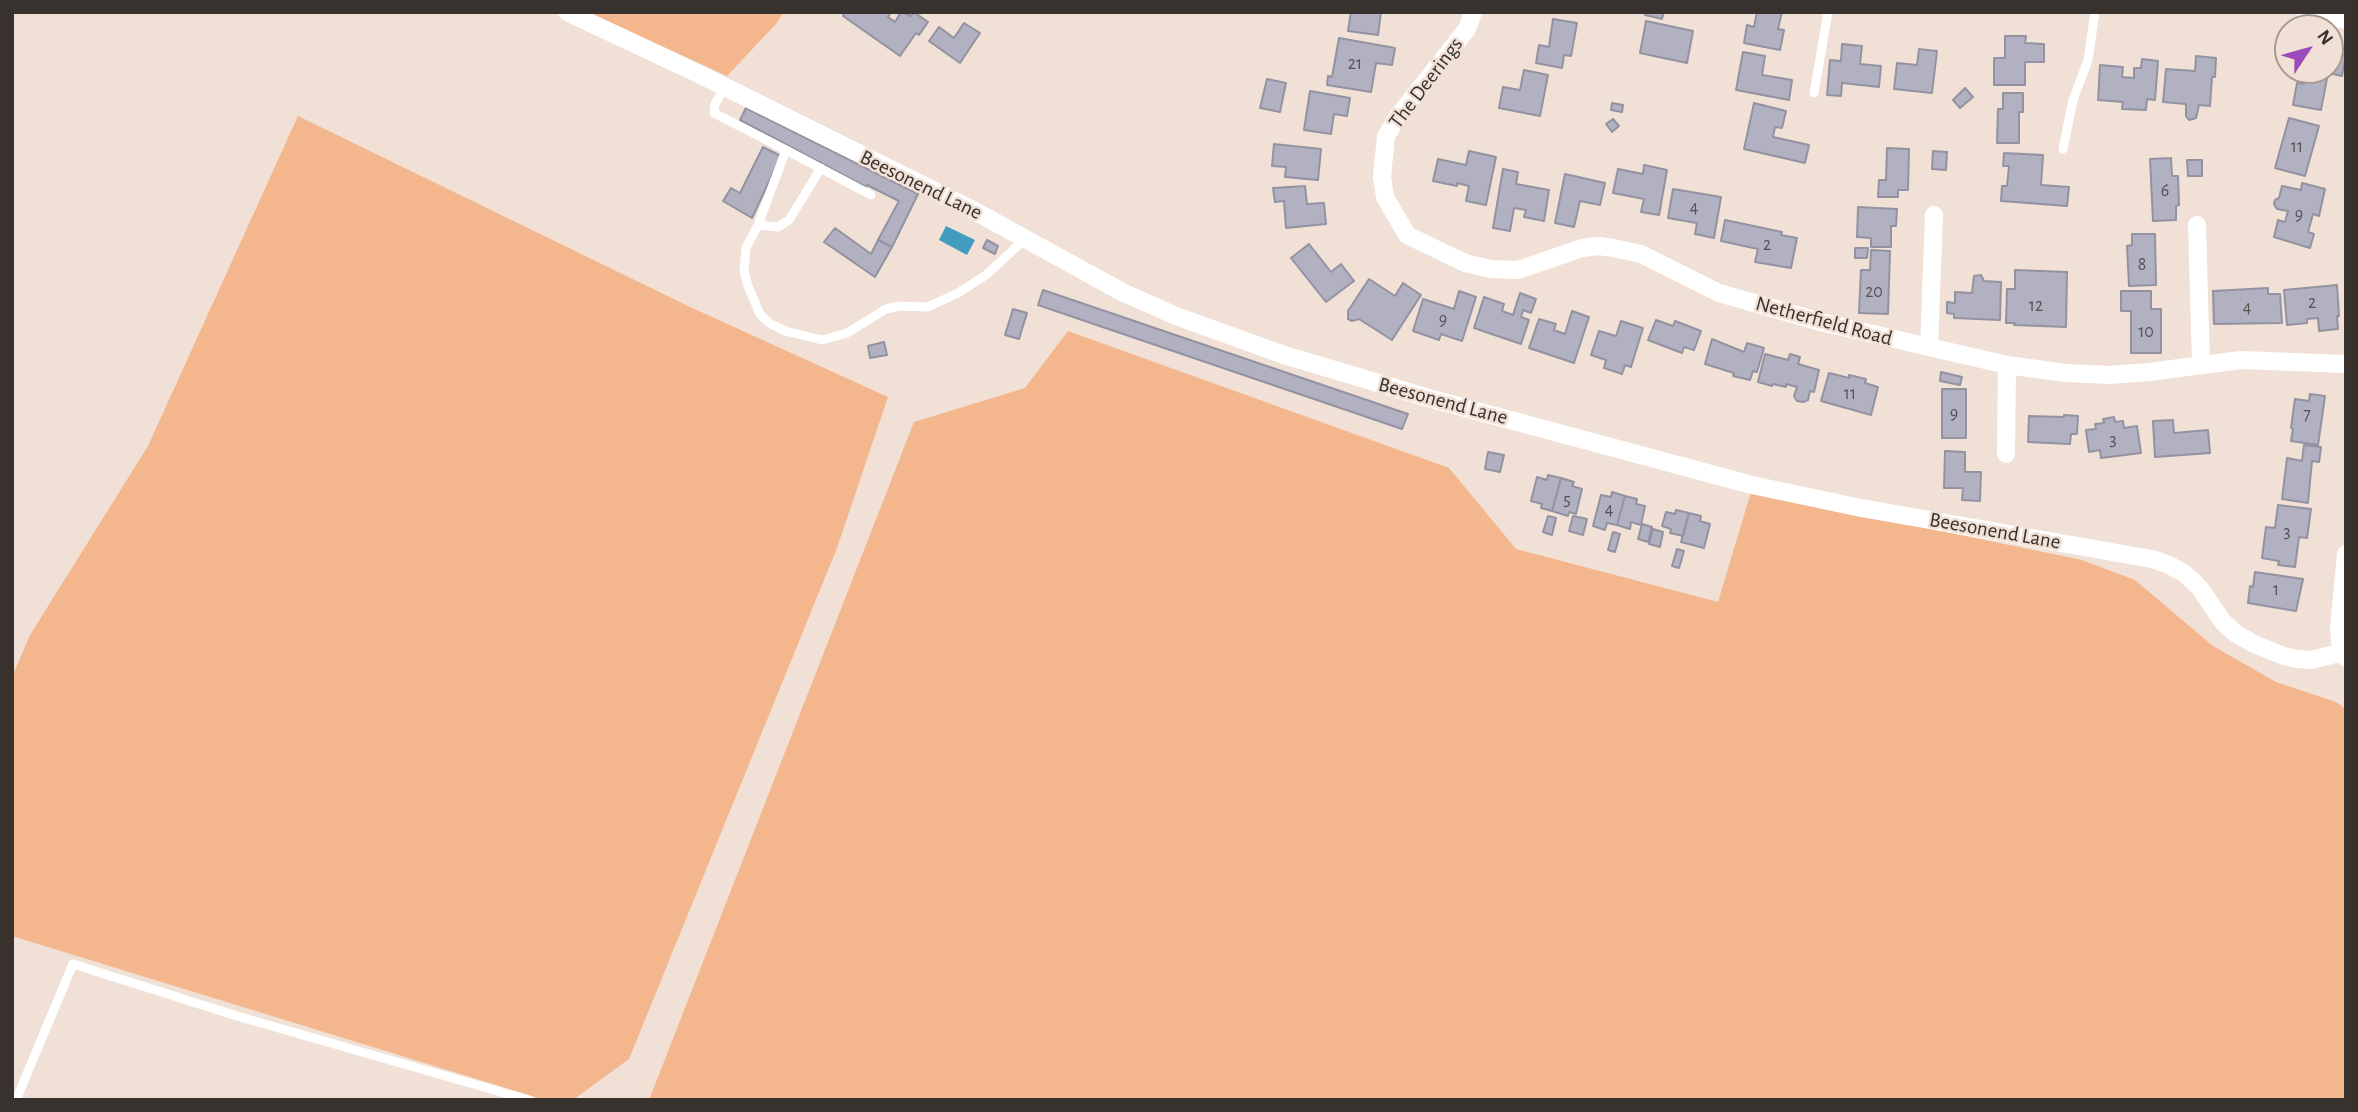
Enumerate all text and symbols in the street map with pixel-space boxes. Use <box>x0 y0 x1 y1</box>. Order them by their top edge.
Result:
north arrow <box>2274 14 2344 84</box>
text: N <box>2313 27 2336 48</box>
street label: The Deerings <box>1384 32 1468 134</box>
house number: 21 <box>1348 53 1362 75</box>
house number: 11 <box>2291 136 2303 158</box>
street label: Beesonend Lane <box>856 145 986 225</box>
house number: 6 <box>2161 180 2169 202</box>
house number: 4 <box>1690 197 1698 219</box>
house number: 9 <box>2295 204 2303 226</box>
house number: 2 <box>1763 234 1771 256</box>
house number: 8 <box>2138 254 2146 276</box>
house number: 20 <box>1865 281 1883 303</box>
street label: Netherfield Road <box>1753 291 1895 351</box>
house number: 2 <box>2308 292 2316 314</box>
house number: 12 <box>2029 295 2043 317</box>
house number: 4 <box>2243 297 2251 319</box>
house number: 9 <box>1439 309 1447 331</box>
house number: 10 <box>2138 321 2154 343</box>
street label: Beesonend Lane <box>1376 372 1510 430</box>
house number: 11 <box>1844 383 1856 405</box>
house number: 9 <box>1950 403 1958 425</box>
house number: 7 <box>2303 404 2311 426</box>
house number: 3 <box>2109 429 2117 451</box>
house number: 5 <box>1563 489 1571 511</box>
house number: 4 <box>1605 499 1613 521</box>
street label: Beesonend Lane <box>1927 507 2063 555</box>
house number: 3 <box>2283 521 2291 543</box>
house number: 1 <box>2273 579 2279 601</box>

